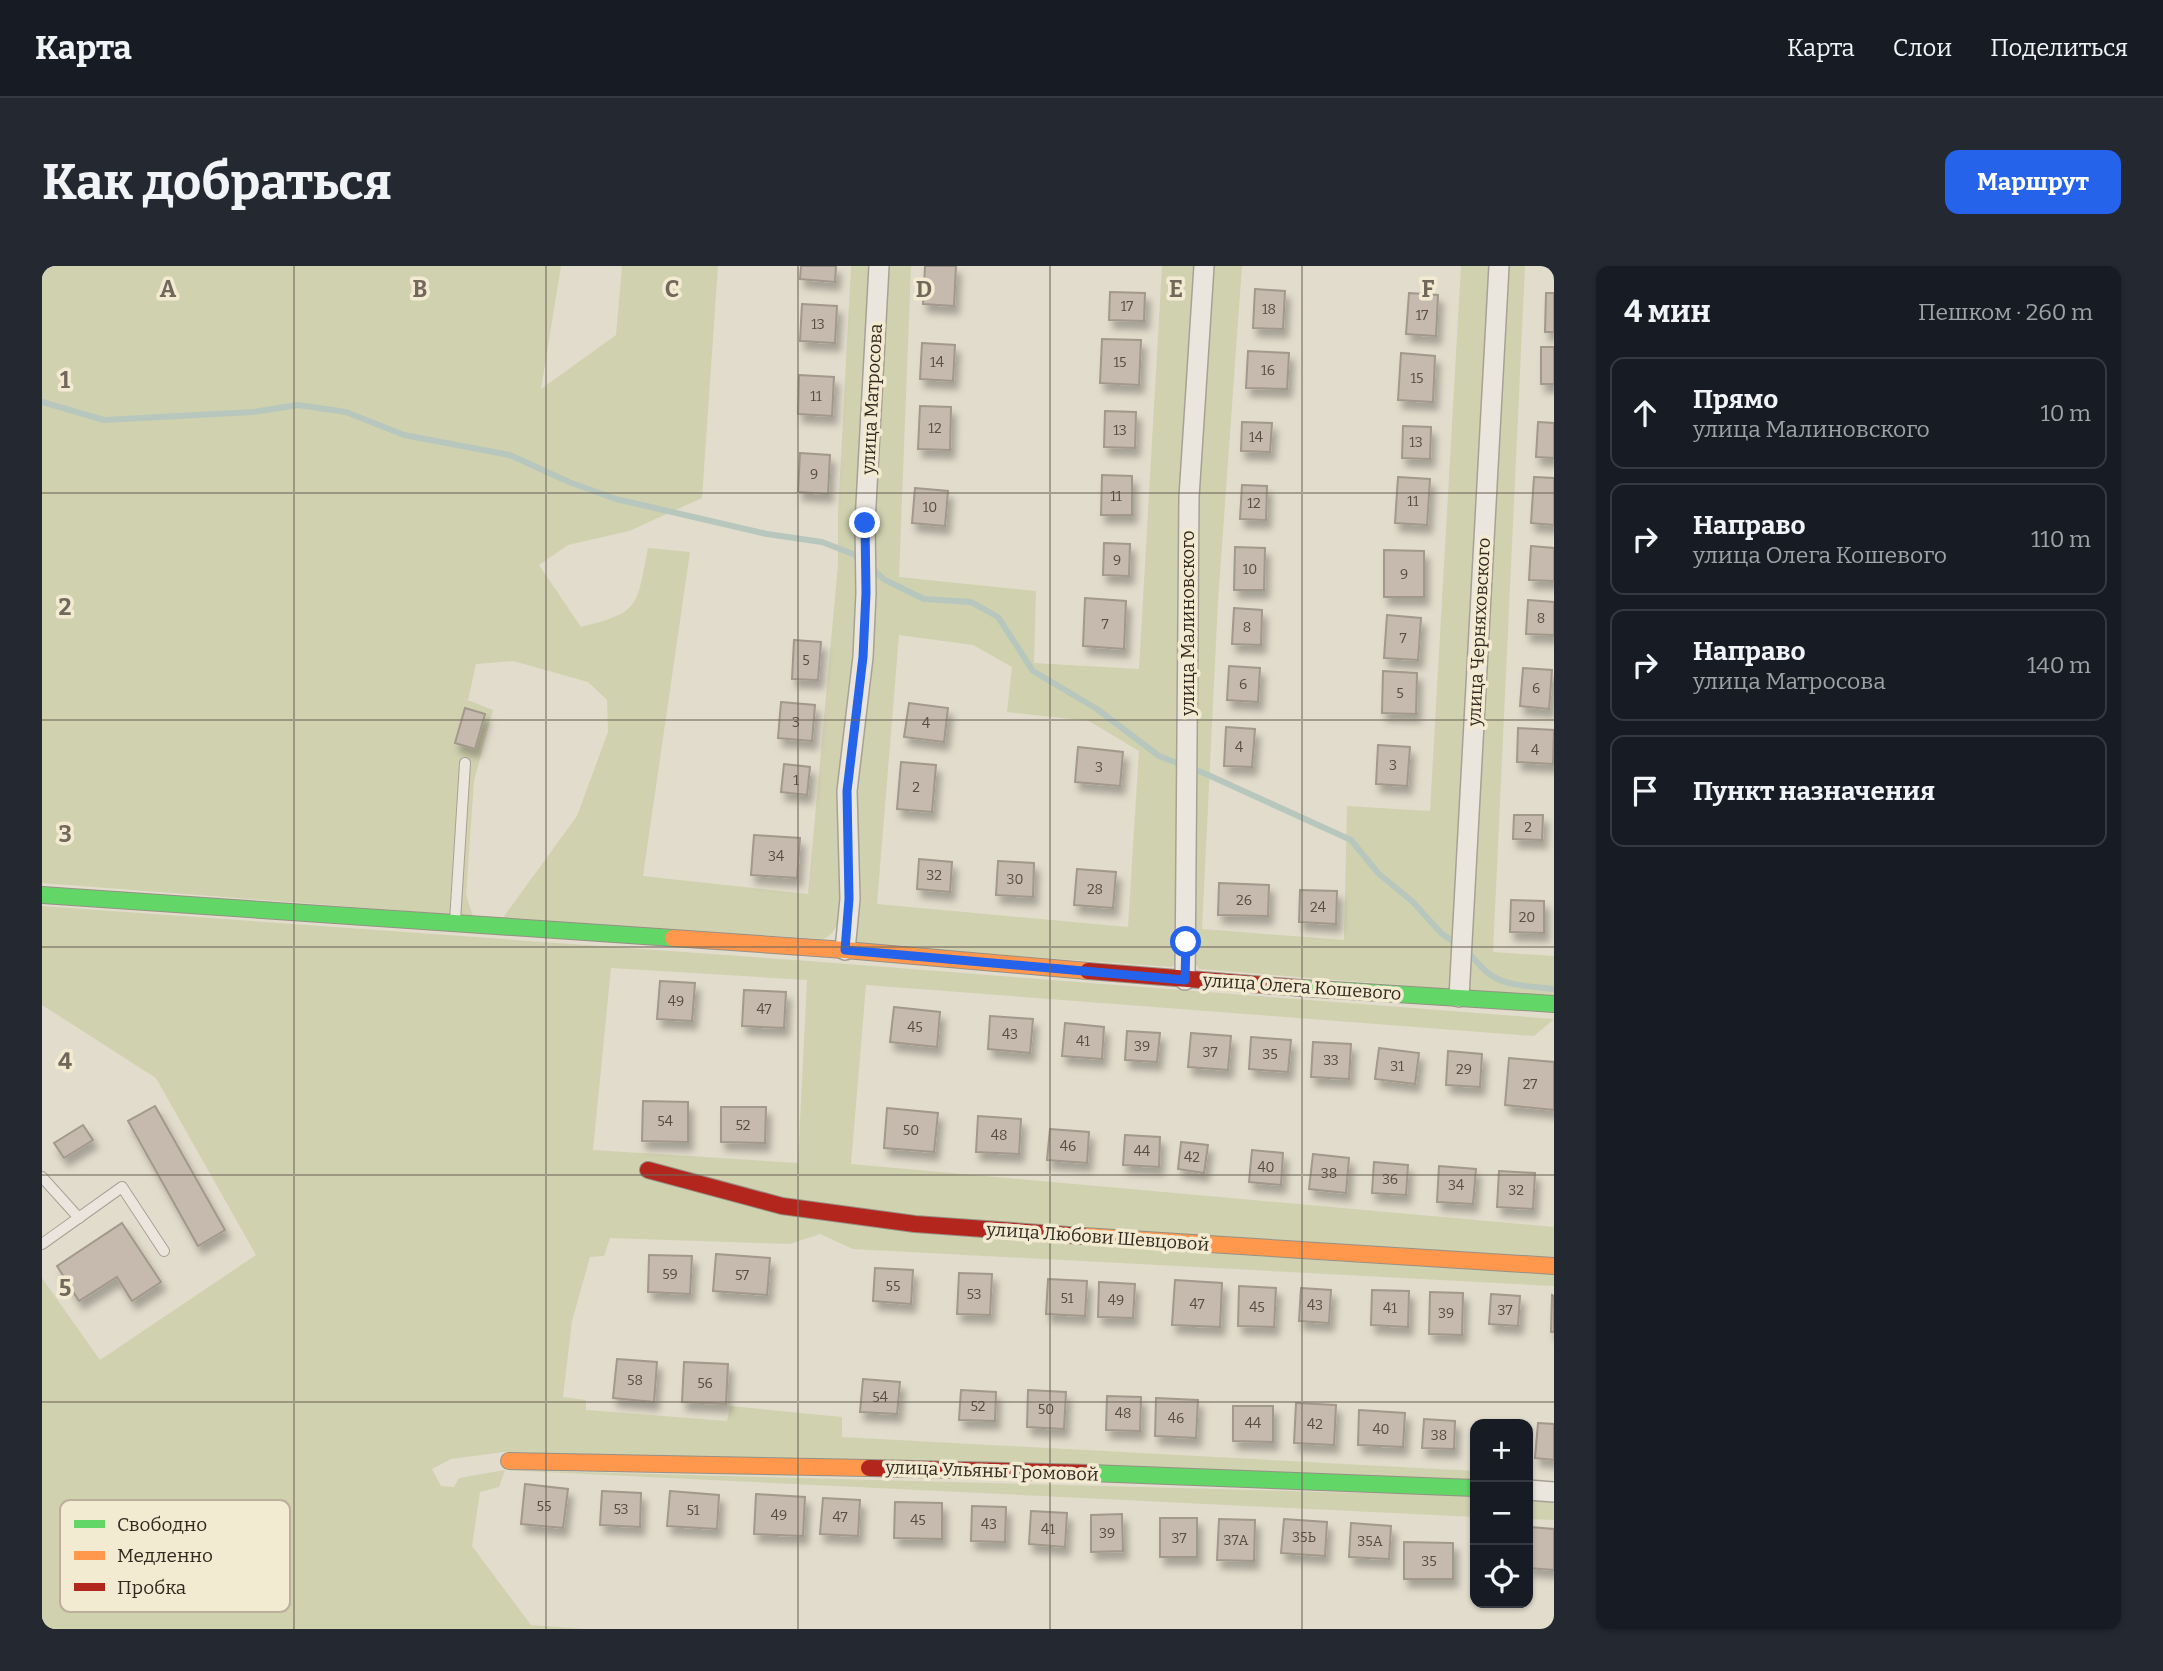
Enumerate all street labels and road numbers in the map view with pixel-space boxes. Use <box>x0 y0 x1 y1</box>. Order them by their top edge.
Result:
street label: улица Матросова <box>857 323 887 476</box>
street label: улица Малиновского <box>1177 530 1199 717</box>
street label: улица Черняховского <box>1463 537 1495 728</box>
street label: улица Олега Кошевого <box>1201 969 1402 1005</box>
street label: улица Любови Шевцовой <box>985 1218 1210 1256</box>
street label: улица Ульяны Громовой <box>884 1456 1099 1486</box>

